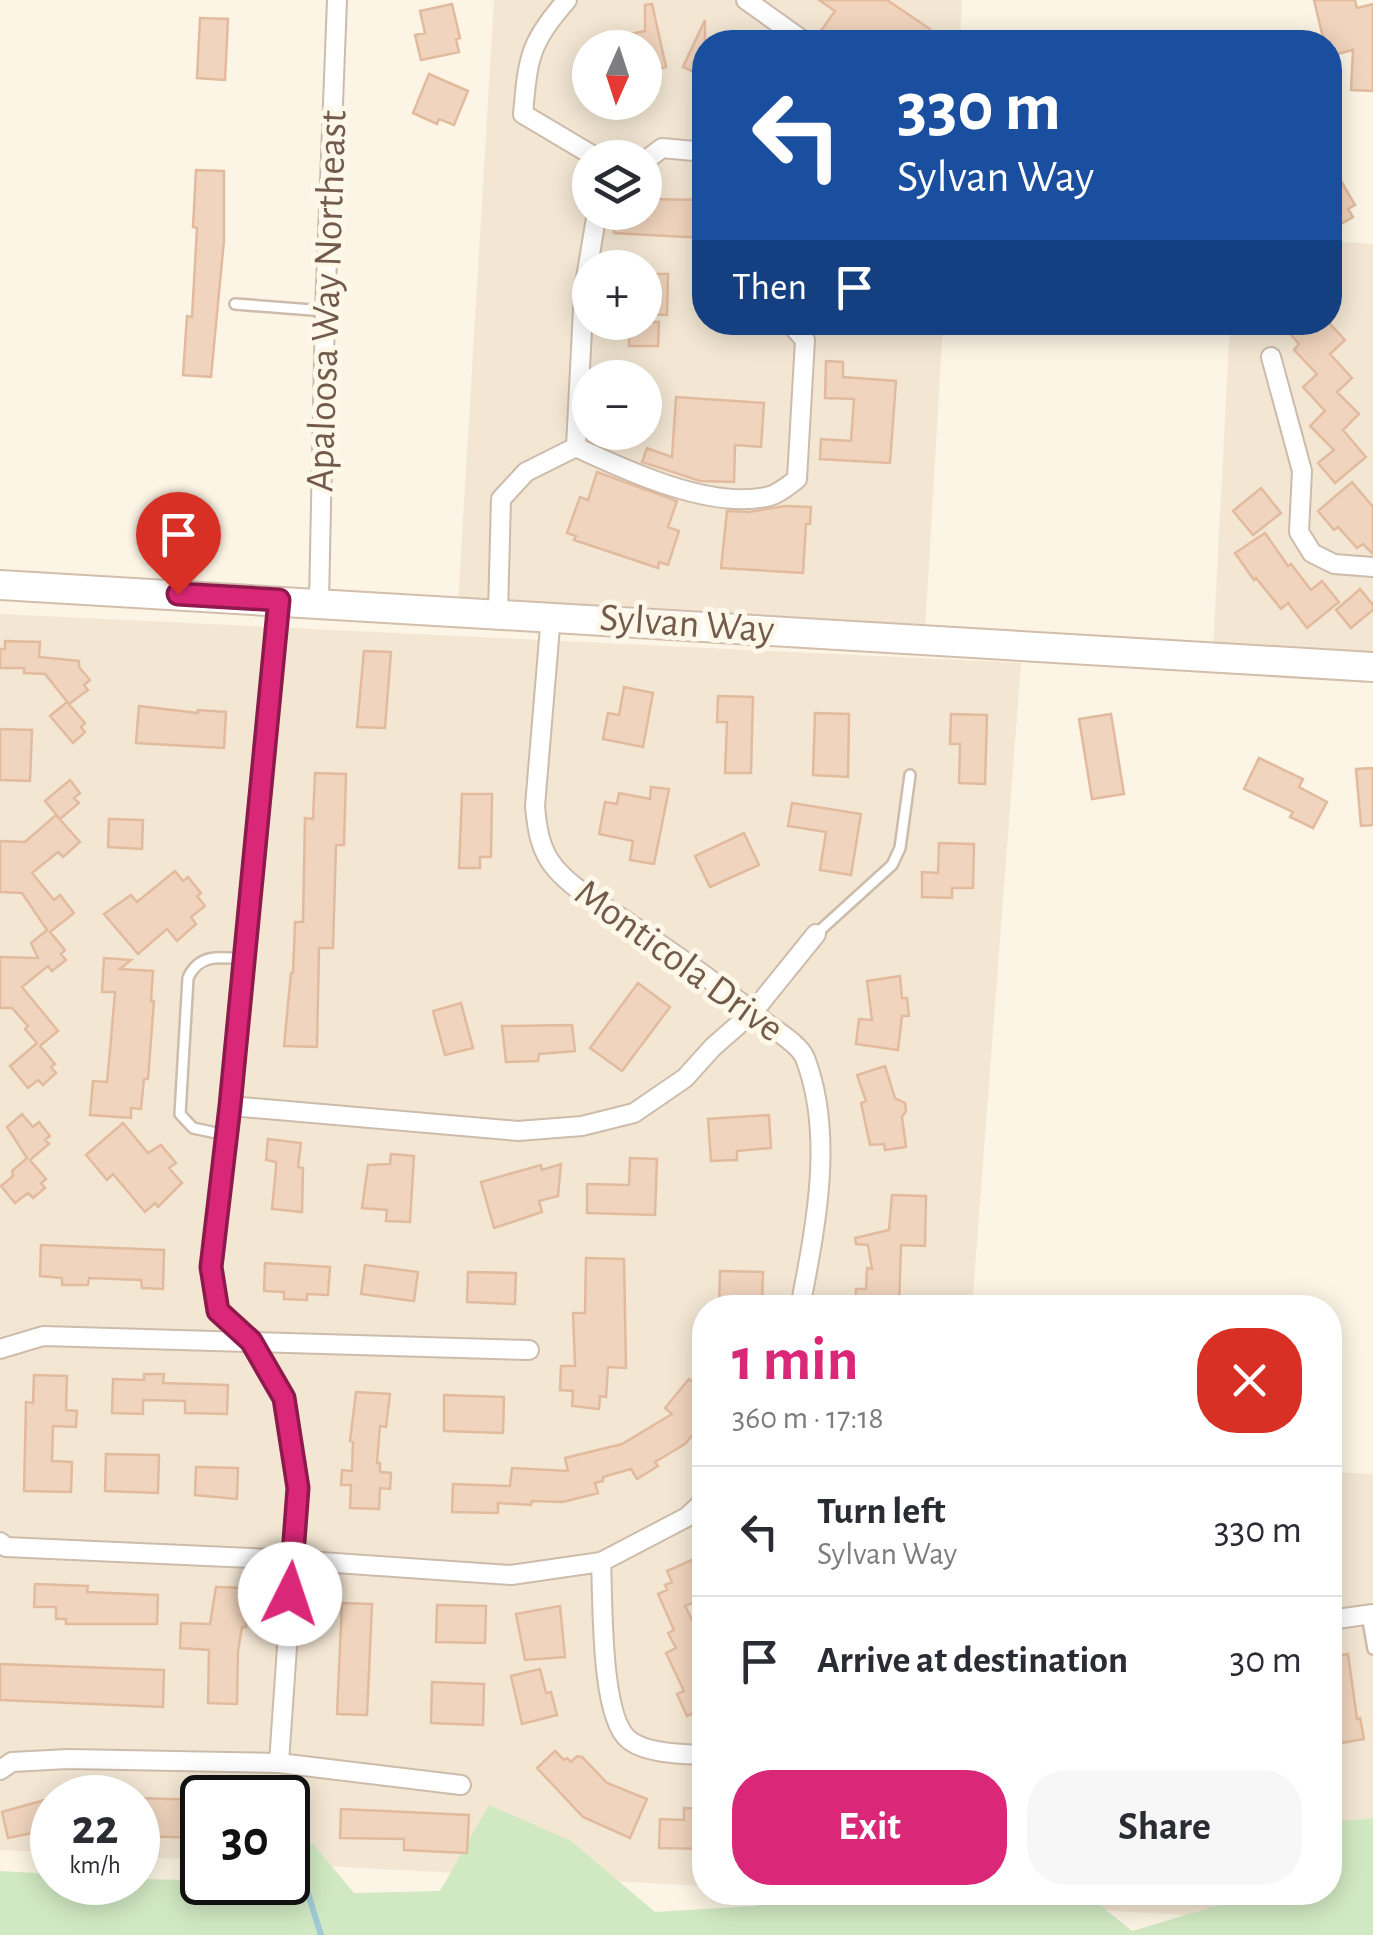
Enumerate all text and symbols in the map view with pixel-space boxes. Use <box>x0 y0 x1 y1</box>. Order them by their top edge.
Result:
north arrow <box>572 30 662 120</box>
map controls <box>572 30 662 450</box>
icon: left <box>732 70 862 200</box>
text: 330 m <box>897 73 1061 143</box>
street label: Apaloosa Way Northeast <box>300 109 354 493</box>
button: layers <box>572 140 662 230</box>
text: Sylvan Way <box>897 155 1094 200</box>
button: + <box>572 250 662 340</box>
icon: arrive <box>827 260 882 315</box>
text: Then <box>732 269 807 307</box>
button: − <box>572 360 662 450</box>
pin <box>136 492 221 595</box>
icon: arrive <box>151 507 206 562</box>
street label: Sylvan Way <box>598 598 776 650</box>
street label: Monticola Drive <box>568 872 790 1050</box>
button: close <box>1197 1328 1302 1433</box>
text: 1 min <box>732 1331 858 1391</box>
text: 360 m · 17:18 <box>732 1402 884 1434</box>
text: Turn left <box>817 1493 945 1531</box>
icon: left <box>732 1504 787 1559</box>
text: 330 m <box>1214 1512 1302 1550</box>
text: Sylvan Way <box>817 1538 957 1570</box>
position arrow <box>238 1542 342 1646</box>
icon: arrive <box>732 1634 787 1689</box>
text: Arrive at destination <box>817 1642 1128 1680</box>
text: 30 m <box>1230 1642 1302 1680</box>
button: Exit <box>732 1770 1007 1885</box>
button: Share <box>1027 1770 1302 1885</box>
speed limit sign: 30 <box>180 1775 310 1905</box>
text: 22 <box>71 1803 119 1853</box>
text: km/h <box>69 1853 121 1878</box>

